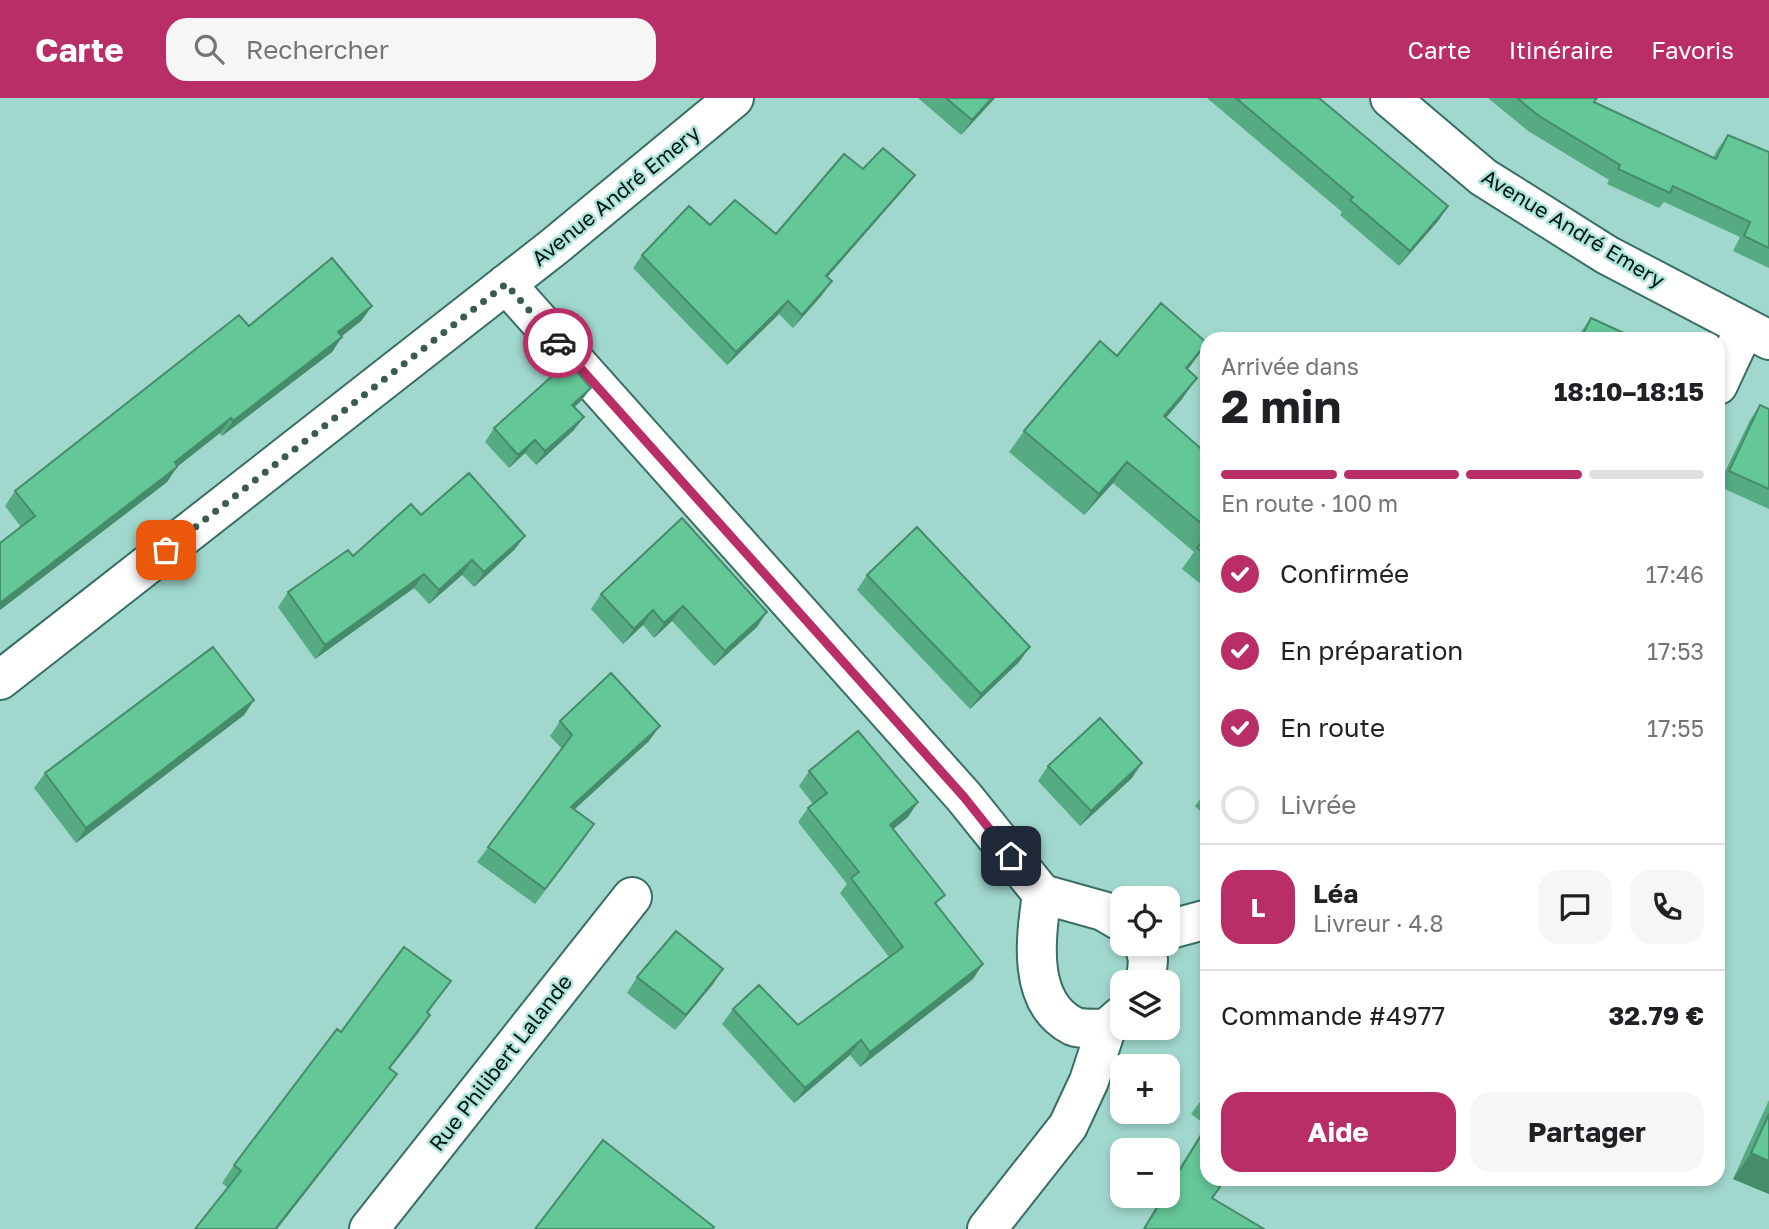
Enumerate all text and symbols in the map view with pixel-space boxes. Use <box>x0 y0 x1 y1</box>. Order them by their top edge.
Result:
search box <box>166 18 656 81</box>
text: Carte <box>35 30 124 69</box>
icon: search <box>190 30 228 68</box>
text: Rechercher <box>246 34 389 65</box>
text: Carte <box>1408 35 1471 64</box>
text: Itinéraire <box>1509 35 1613 64</box>
text: Favoris <box>1651 35 1734 64</box>
street label: Avenue André Emery <box>526 119 705 271</box>
street label: Avenue André Emery <box>1477 163 1670 293</box>
courier <box>523 308 593 378</box>
icon: car <box>539 324 577 362</box>
text: Arrivée dans <box>1221 352 1359 380</box>
text: 18:10–18:15 <box>1554 376 1704 407</box>
text: 2 min <box>1221 378 1341 433</box>
text: En route · 100 m <box>1221 489 1398 517</box>
pin <box>136 520 196 580</box>
icon: bag <box>147 531 185 569</box>
icon: check <box>1221 555 1259 593</box>
text: Confirmée <box>1280 558 1409 589</box>
text: 17:46 <box>1646 560 1704 588</box>
icon: check <box>1221 632 1259 670</box>
text: En préparation <box>1280 635 1463 666</box>
text: 17:53 <box>1647 637 1704 665</box>
icon: check <box>1221 709 1259 747</box>
text: En route <box>1280 712 1385 743</box>
text: 17:55 <box>1647 714 1704 742</box>
text: Livrée <box>1280 789 1356 820</box>
pin <box>981 826 1041 886</box>
icon: home <box>992 837 1030 875</box>
button: chat <box>1538 870 1612 944</box>
button: phone <box>1630 870 1704 944</box>
text: Léa <box>1313 878 1358 909</box>
map controls <box>1110 886 1180 1208</box>
button: locate <box>1110 886 1180 956</box>
text: L <box>1251 892 1265 923</box>
text: Livreur · 4.8 <box>1313 909 1443 937</box>
street label: Rue Philibert Lalande <box>423 969 577 1156</box>
button: layers <box>1110 970 1180 1040</box>
text: Commande #4977 <box>1221 1000 1445 1031</box>
text: 32.79 € <box>1608 1000 1704 1031</box>
button: + <box>1110 1054 1180 1124</box>
button: Aide <box>1221 1092 1456 1172</box>
button: Partager <box>1470 1092 1704 1172</box>
button: − <box>1110 1138 1180 1208</box>

